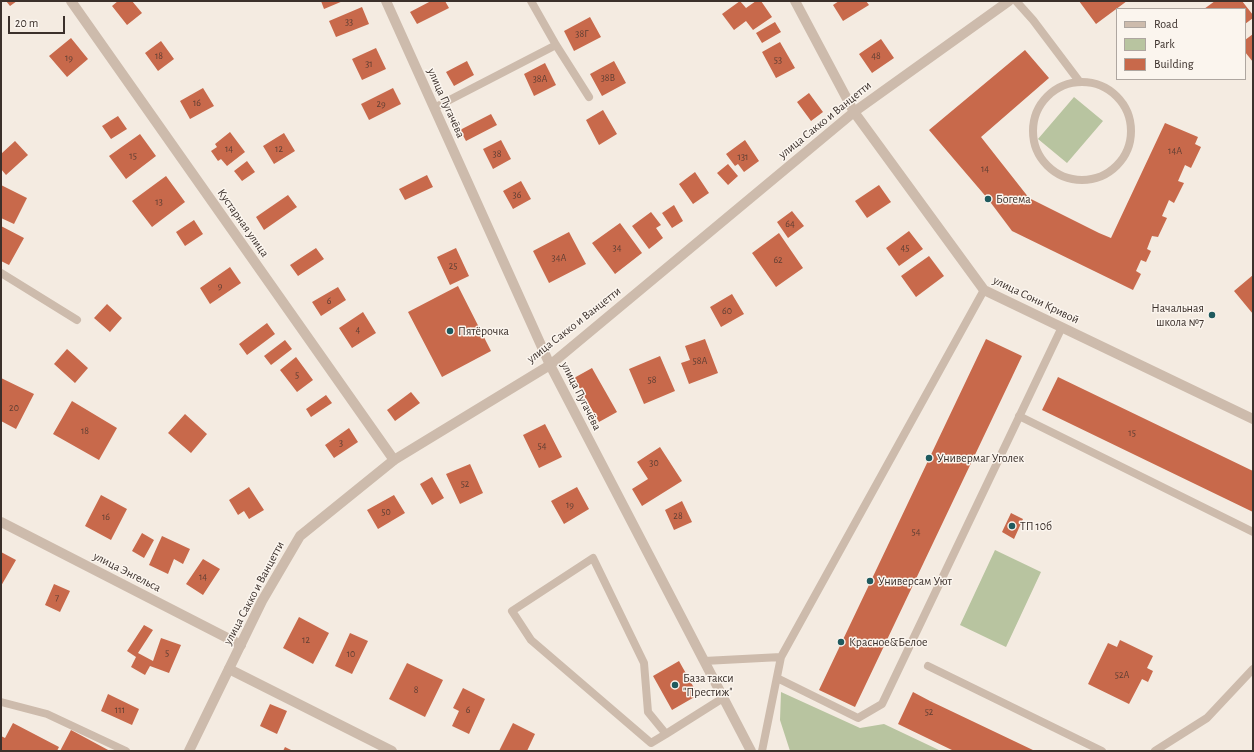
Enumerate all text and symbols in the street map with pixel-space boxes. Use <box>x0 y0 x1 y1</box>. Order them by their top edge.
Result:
scale bar <box>10 8 67 34</box>
legend <box>1116 8 1246 80</box>
house number: 33 <box>345 16 353 28</box>
text: 20 m <box>15 17 38 29</box>
text: Road <box>1154 18 1178 30</box>
house number: 38Г <box>575 28 589 40</box>
text: Park <box>1154 38 1175 50</box>
house number: 18 <box>155 50 163 62</box>
house number: 48 <box>871 50 881 62</box>
house number: 19 <box>65 52 73 64</box>
house number: 53 <box>774 54 782 66</box>
house number: 31 <box>365 58 373 70</box>
text: Building <box>1154 58 1194 70</box>
street label: улица Пугачёва <box>424 66 468 140</box>
house number: 38В <box>601 72 615 84</box>
house number: 38А <box>533 73 547 85</box>
street label: улица Сакко и Ванцетти <box>776 78 874 162</box>
house number: 16 <box>193 97 201 109</box>
house number: 29 <box>376 98 386 110</box>
house number: 14 <box>225 143 233 155</box>
house number: 12 <box>275 143 283 155</box>
house number: 14А <box>1168 145 1182 157</box>
house number: 38 <box>493 148 501 160</box>
house number: 15 <box>129 150 137 162</box>
house number: 131 <box>738 151 748 163</box>
house number: 14 <box>981 163 989 175</box>
street label: Кустарная улица <box>214 186 272 260</box>
house number: 36 <box>513 189 521 201</box>
place label: Богема <box>996 192 1031 206</box>
marker: Богема <box>983 194 993 204</box>
house number: 13 <box>155 196 163 208</box>
house number: 64 <box>785 218 795 230</box>
house number: 34 <box>613 242 621 254</box>
house number: 45 <box>901 242 909 254</box>
house number: 34А <box>552 252 566 264</box>
house number: 62 <box>773 254 783 266</box>
house number: 25 <box>449 260 457 272</box>
street label: улица Сони Кривой <box>991 273 1081 327</box>
house number: 9 <box>218 280 222 292</box>
street label: улица Сакко и Ванцетти <box>524 284 624 366</box>
house number: 6 <box>327 295 331 307</box>
place label: Начальная школа №7 <box>1151 301 1204 329</box>
house number: 60 <box>722 305 732 317</box>
marker: Начальная школа №7 <box>1207 310 1217 320</box>
house number: 4 <box>356 324 360 336</box>
place label: Пятёрочка <box>458 324 509 338</box>
marker: Пятёрочка <box>445 326 455 336</box>
house number: 58А <box>693 355 707 367</box>
street label: улица Пугачёва <box>558 359 604 433</box>
house number: 5 <box>295 369 299 381</box>
house number: 58 <box>648 374 656 386</box>
house number: 20 <box>9 402 19 414</box>
house number: 18 <box>81 425 89 437</box>
house number: 15 <box>1128 427 1136 439</box>
house number: 3 <box>339 437 343 449</box>
house number: 54 <box>538 440 546 452</box>
place label: Универмаг Уголек <box>937 451 1024 465</box>
marker: Универмаг Уголек <box>924 453 934 463</box>
house number: 30 <box>649 457 659 469</box>
house number: 52 <box>461 478 469 490</box>
house number: 19 <box>566 499 574 511</box>
house number: 50 <box>381 506 391 518</box>
house number: 28 <box>673 510 683 522</box>
house number: 16 <box>102 511 110 523</box>
place label: ТП 10б <box>1020 519 1052 533</box>
marker: ТП 10б <box>1007 521 1017 531</box>
house number: 54 <box>912 526 920 538</box>
street label: улица Сакко и Ванцетти <box>221 539 287 647</box>
street label: улица Энгельса <box>91 549 163 595</box>
house number: 14 <box>199 571 207 583</box>
place label: Универсам Уют <box>878 574 952 588</box>
marker: Универсам Уют <box>865 576 875 586</box>
house number: 7 <box>55 592 59 604</box>
house number: 12 <box>302 634 310 646</box>
place label: Красное&Белое <box>849 635 927 649</box>
marker: Красное&Белое <box>836 637 846 647</box>
house number: 5 <box>165 647 169 659</box>
house number: 10 <box>347 648 355 660</box>
house number: 52А <box>1115 669 1129 681</box>
place label: База такси "Престиж" <box>683 671 734 699</box>
marker: База такси "Престиж" <box>670 680 680 690</box>
house number: 8 <box>414 684 418 696</box>
house number: 111 <box>115 704 125 716</box>
house number: 6 <box>466 704 470 716</box>
house number: 52 <box>925 706 933 718</box>

